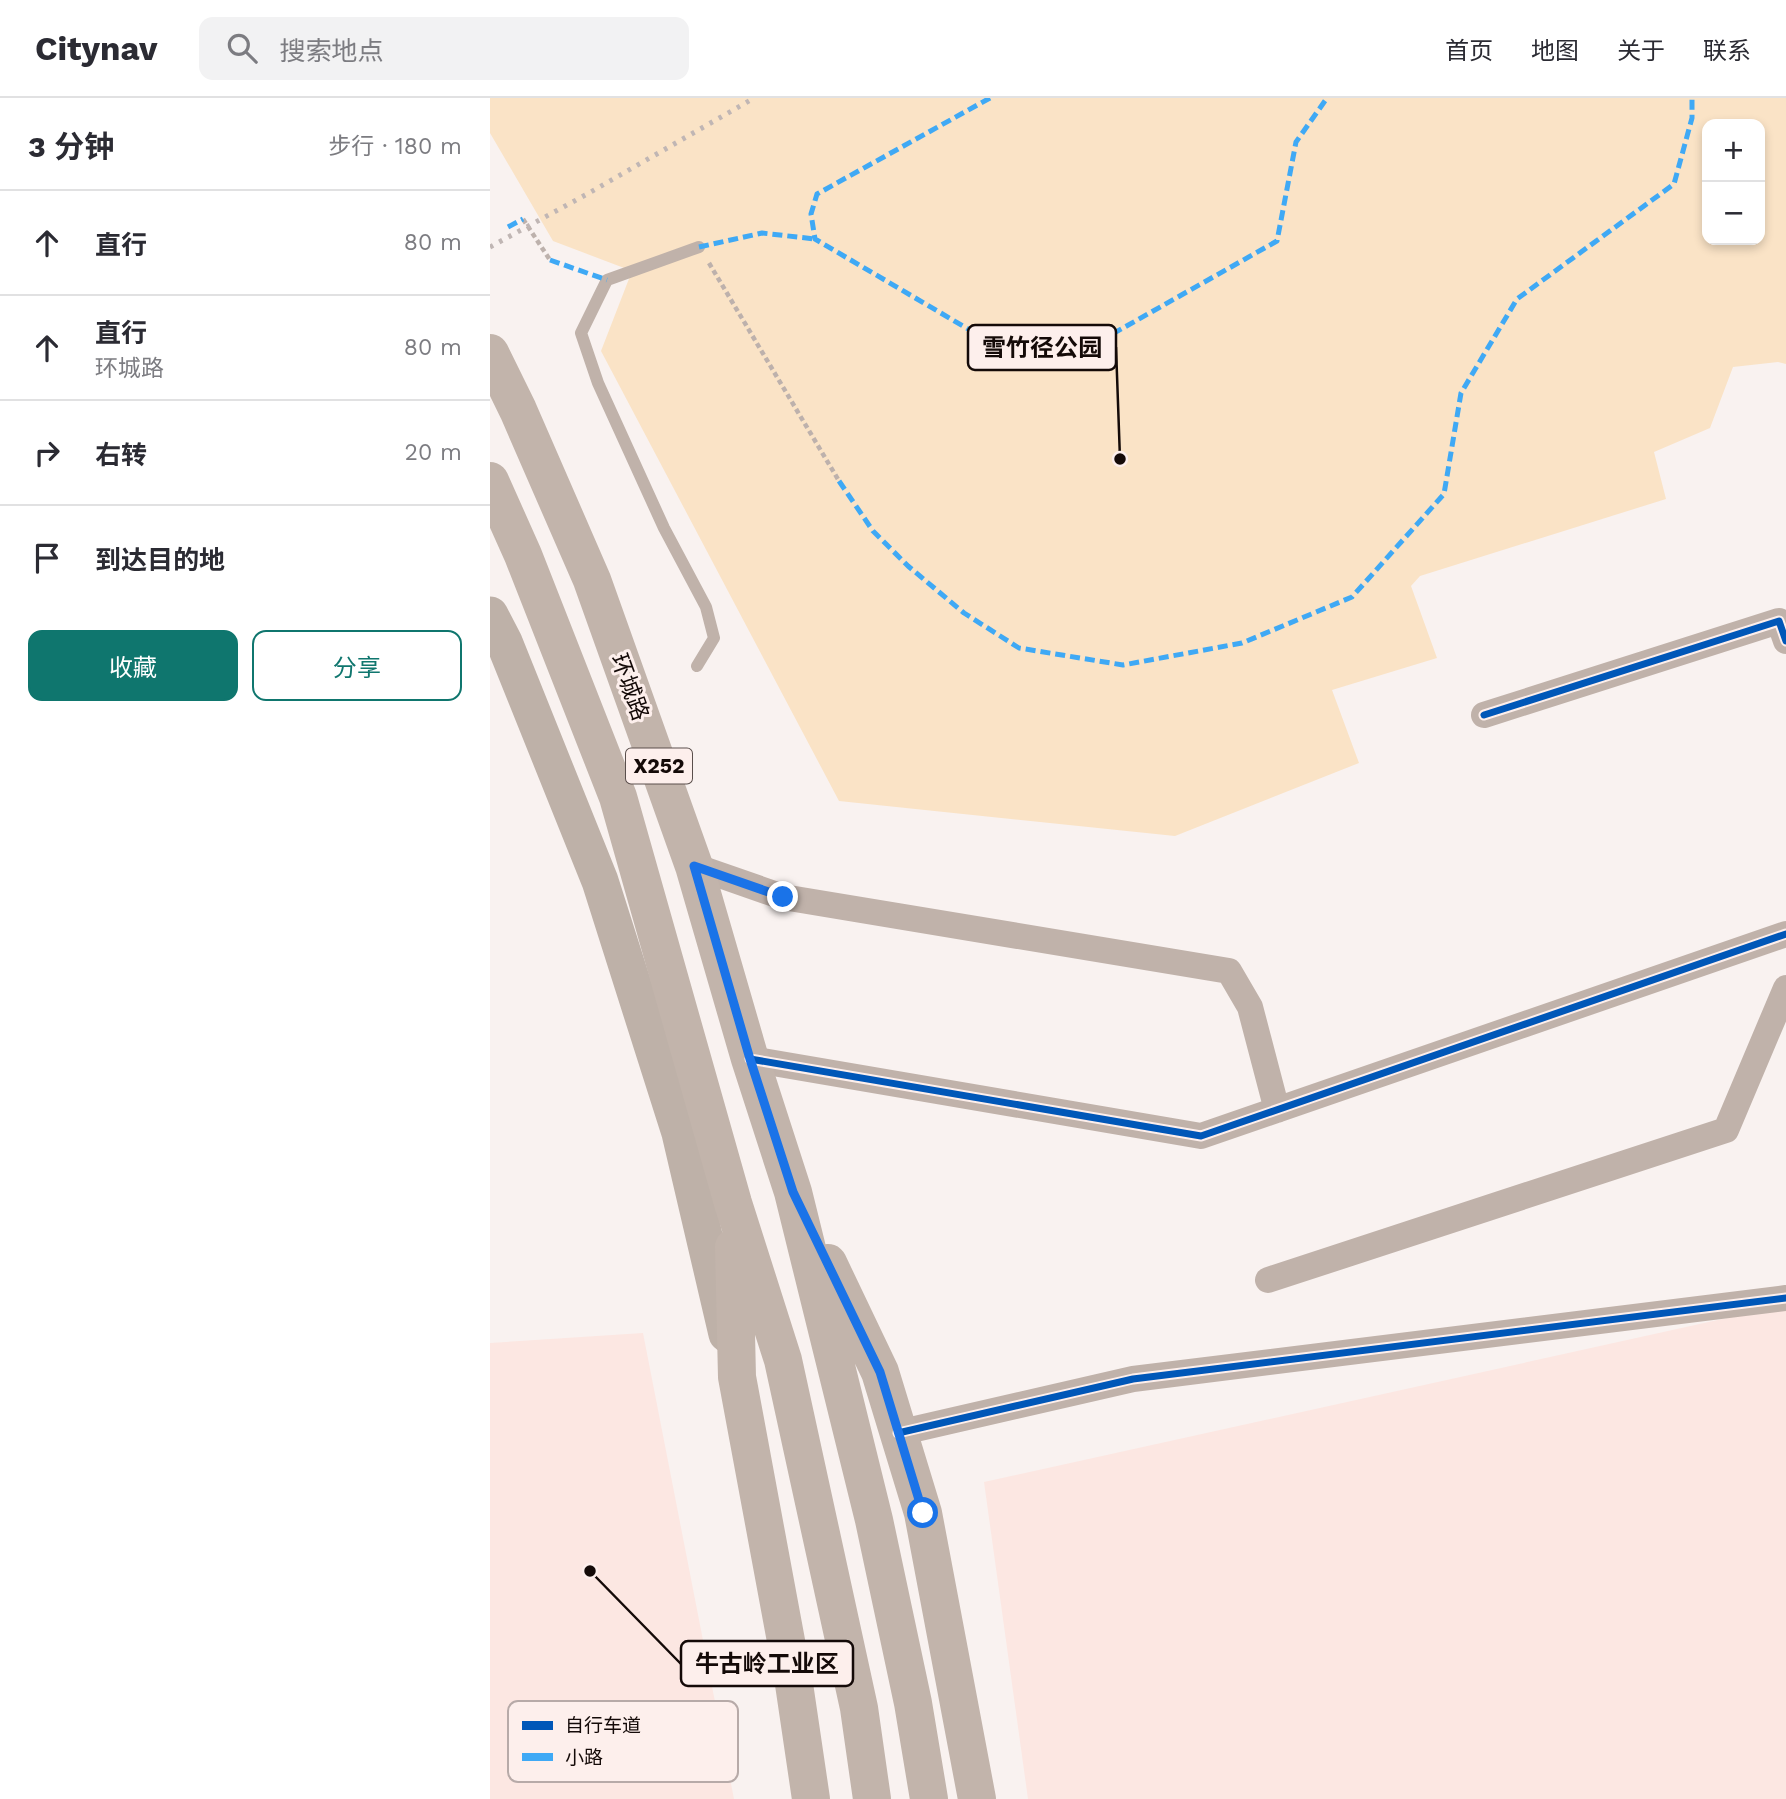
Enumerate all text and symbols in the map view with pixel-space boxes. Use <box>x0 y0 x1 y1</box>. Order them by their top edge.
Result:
search box <box>199 17 689 80</box>
text: Citynav <box>35 29 157 68</box>
icon: search <box>223 29 261 67</box>
text: 搜索地点 <box>279 36 383 66</box>
text: 首页 <box>1445 37 1493 65</box>
text: 地图 <box>1531 37 1579 65</box>
text: 关于 <box>1617 37 1665 65</box>
text: 联系 <box>1703 37 1751 65</box>
map controls <box>1702 119 1765 245</box>
button: + <box>1702 119 1765 182</box>
text: 3 分钟 <box>28 129 114 164</box>
text: 步行 · 180 m <box>328 133 462 160</box>
button: − <box>1702 182 1765 245</box>
icon: ahead <box>28 224 66 262</box>
text: 80 m <box>404 229 462 256</box>
text: 直行 <box>95 230 147 260</box>
text: 直行 <box>95 318 147 348</box>
callout: 雪竹径公园 <box>968 325 1116 370</box>
icon: ahead <box>28 329 66 367</box>
text: 80 m <box>404 334 462 361</box>
text: 雪竹径公园 <box>982 334 1102 362</box>
text: 环城路 <box>95 355 164 382</box>
icon: right <box>28 434 66 472</box>
text: 20 m <box>405 439 462 466</box>
text: 右转 <box>95 440 147 470</box>
icon: arrive <box>28 539 66 577</box>
text: 到达目的地 <box>95 545 225 575</box>
button: 收藏 <box>28 630 238 701</box>
button: 分享 <box>252 630 462 701</box>
street label: 环城路 <box>605 650 654 724</box>
road number: X252 <box>626 748 692 784</box>
route end <box>767 881 798 912</box>
route start <box>907 1497 938 1528</box>
callout: 牛古岭工业区 <box>681 1641 853 1686</box>
text: 牛古岭工业区 <box>695 1650 839 1678</box>
legend <box>508 1701 738 1782</box>
text: 自行车道 <box>565 1714 641 1737</box>
text: 小路 <box>565 1746 603 1769</box>

